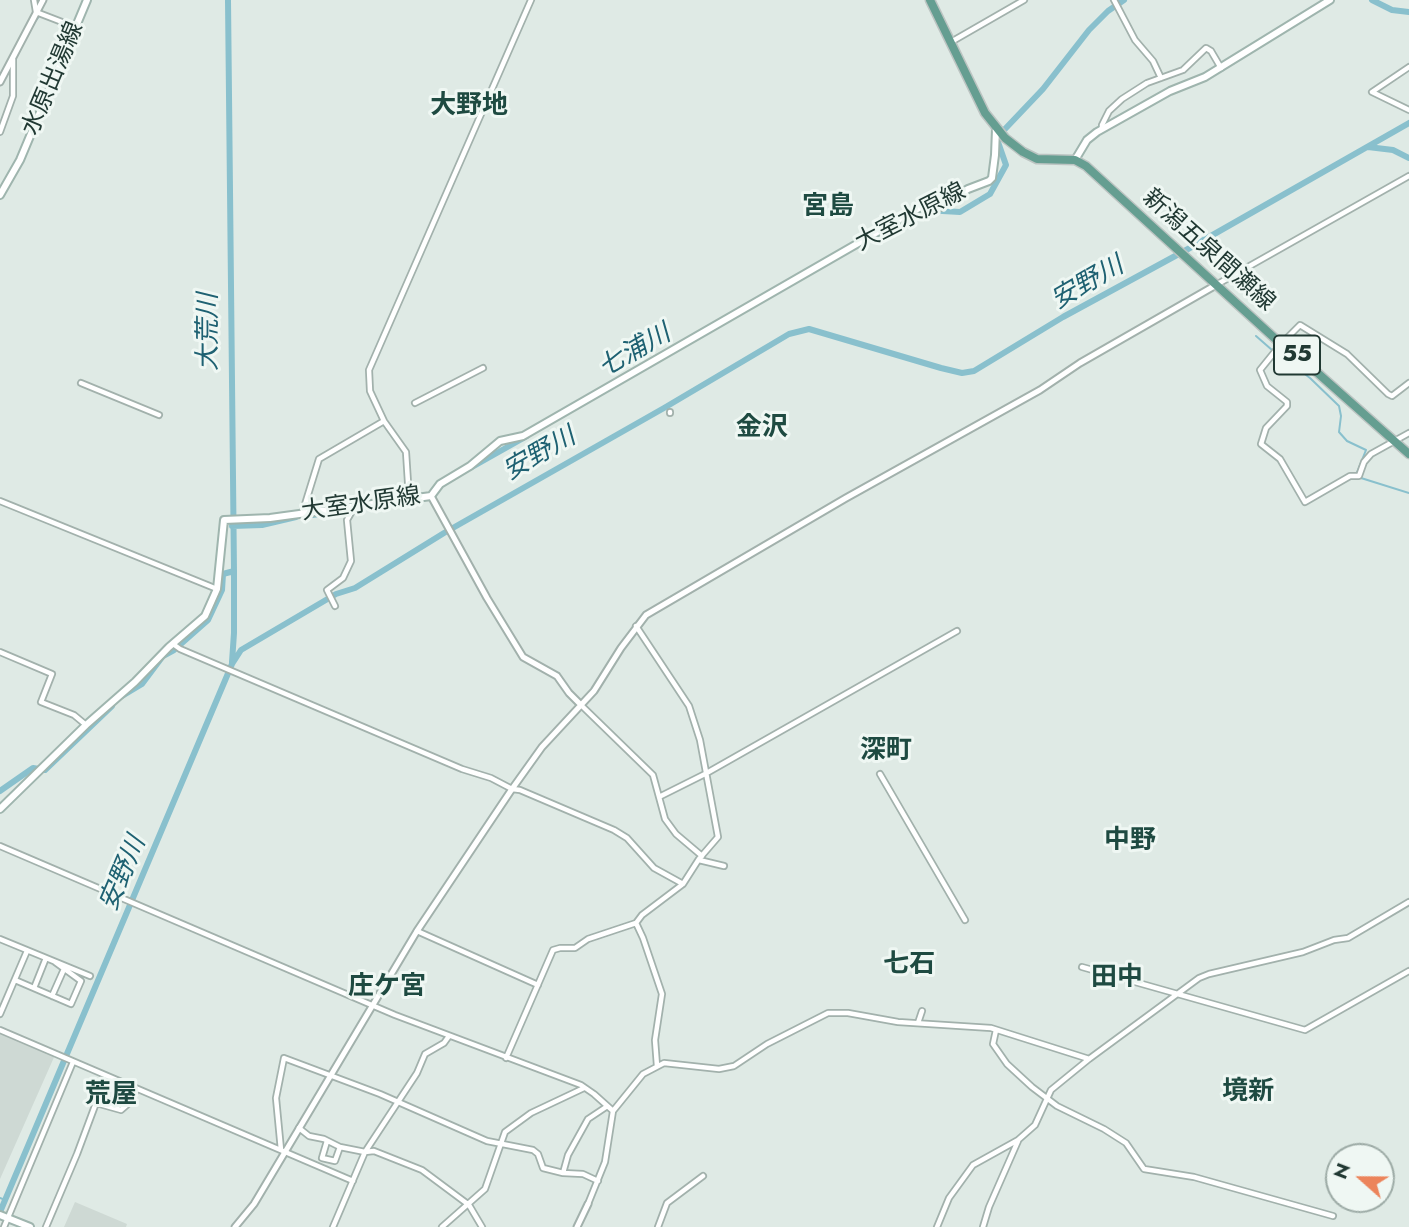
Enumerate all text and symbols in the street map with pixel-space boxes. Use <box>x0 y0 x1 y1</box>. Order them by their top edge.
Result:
street label: 水原出湯線 <box>17 18 91 140</box>
district label: 大野地 <box>430 91 508 123</box>
street label: 大室水原線 <box>851 178 971 258</box>
street label: 新潟五泉間瀬線 <box>1136 184 1280 318</box>
district label: 宮島 <box>802 192 854 224</box>
water label: 安野川 <box>1046 251 1130 317</box>
water label: 大荒川 <box>194 293 226 371</box>
water label: 七浦川 <box>593 319 677 385</box>
road number: 55 <box>1274 336 1320 374</box>
district label: 金沢 <box>736 413 788 445</box>
water label: 安野川 <box>498 422 582 488</box>
street label: 大室水原線 <box>300 482 422 528</box>
district label: 深町 <box>860 736 912 768</box>
district label: 中野 <box>1104 826 1156 858</box>
water label: 安野川 <box>94 832 154 916</box>
district label: 七石 <box>883 950 935 982</box>
district label: 田中 <box>1091 963 1143 995</box>
district label: 庄ケ宮 <box>348 972 426 1004</box>
district label: 境新 <box>1222 1077 1274 1109</box>
district label: 荒屋 <box>85 1080 137 1112</box>
north arrow <box>1325 1143 1395 1213</box>
text: N <box>1326 1159 1357 1183</box>

